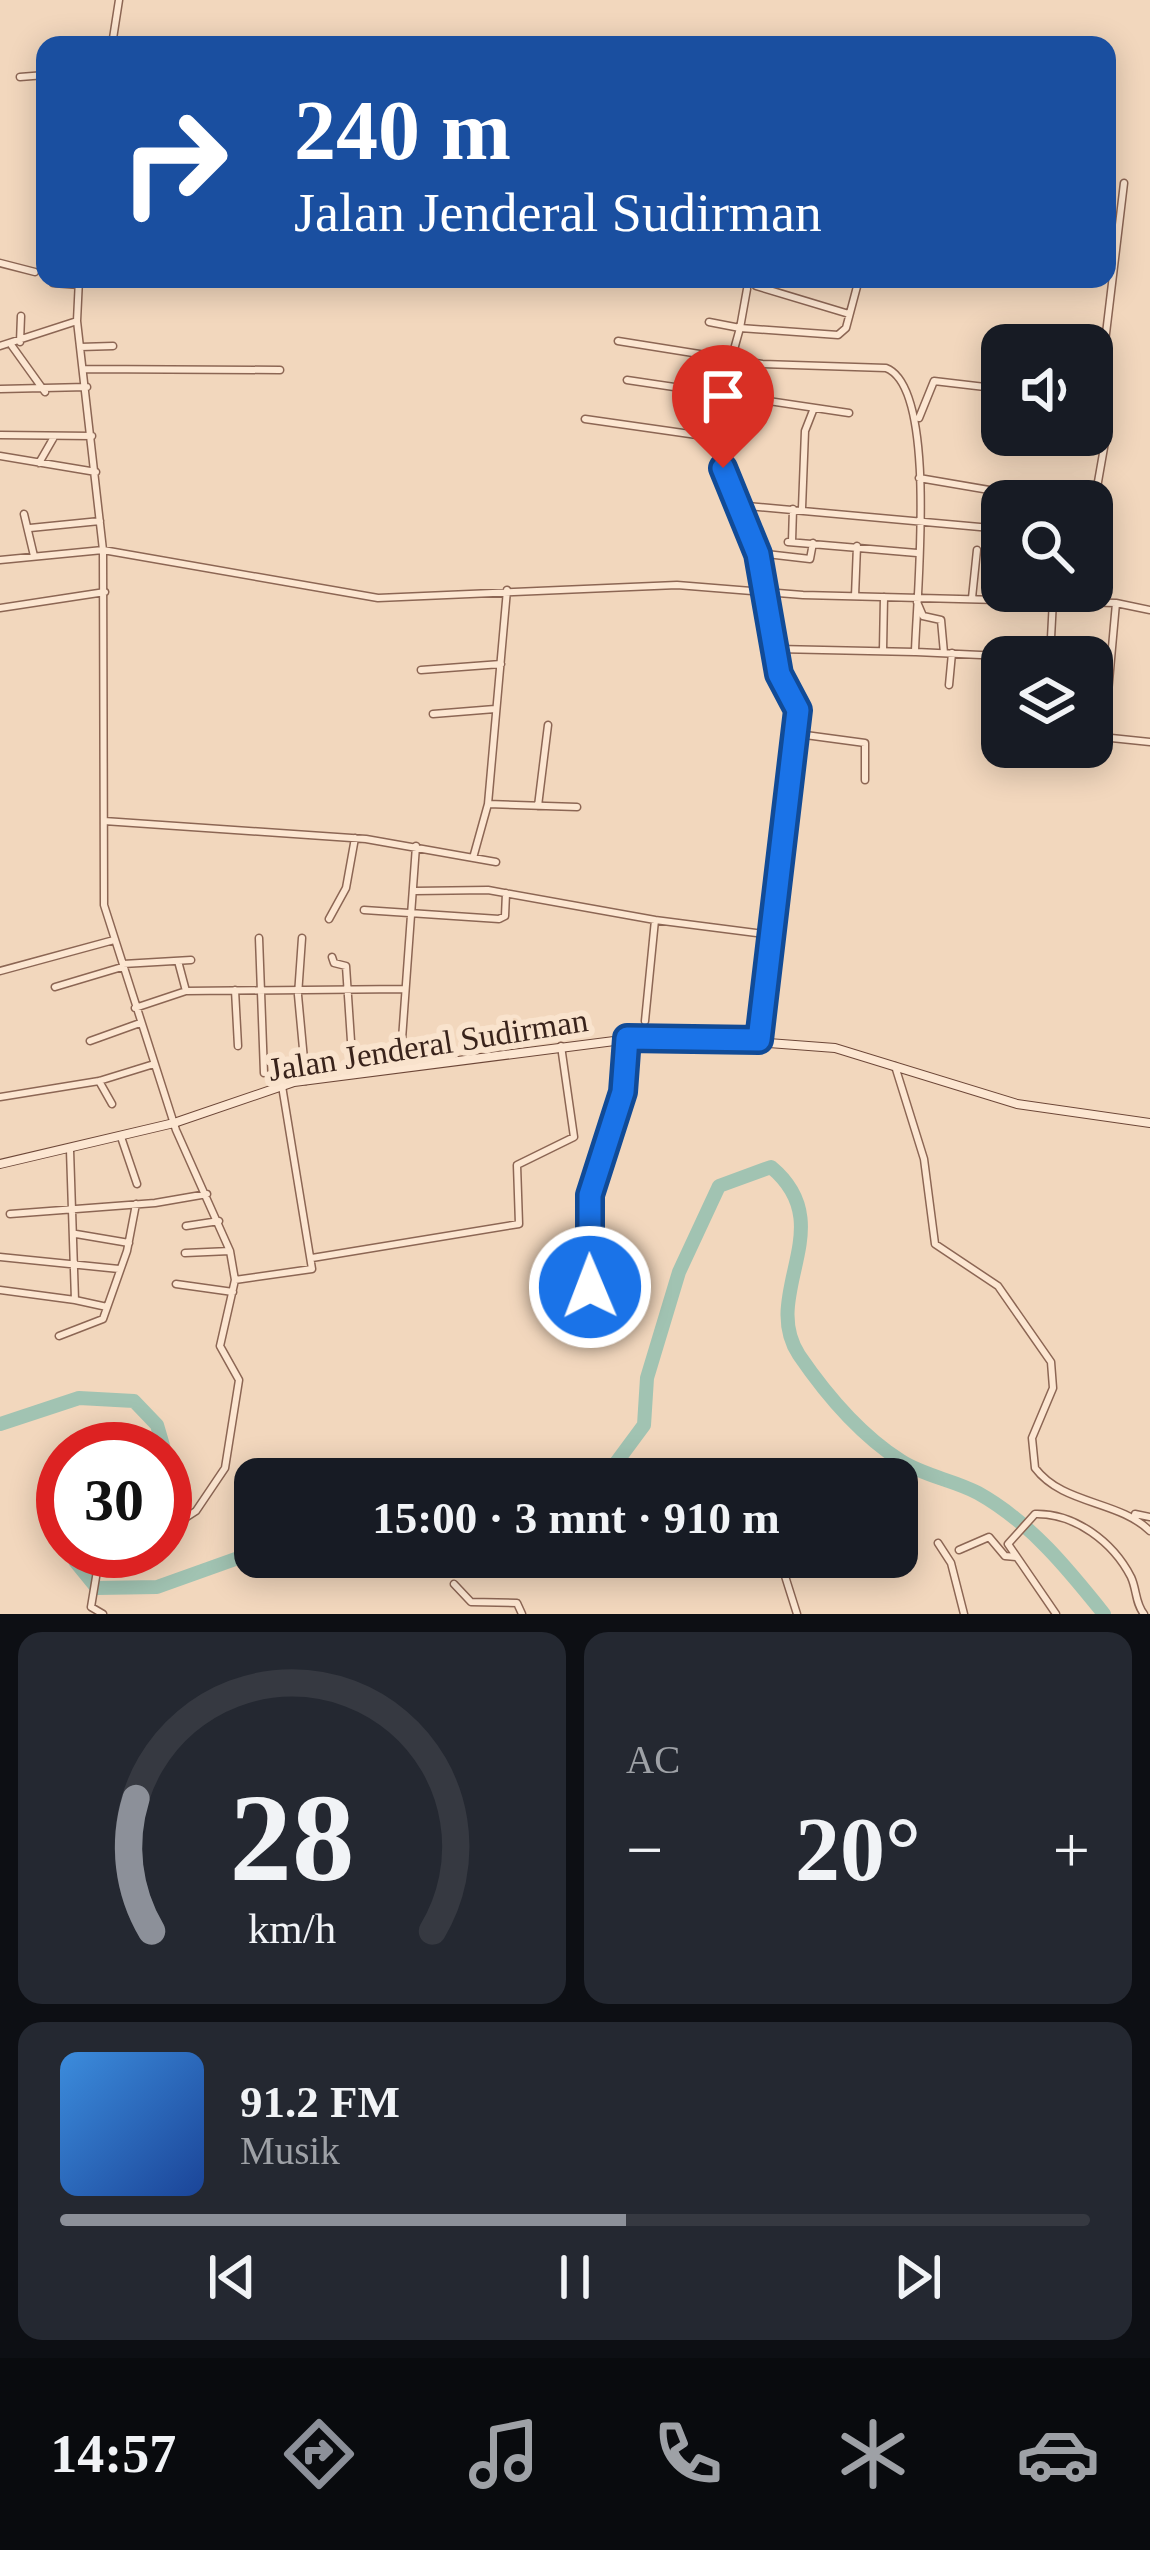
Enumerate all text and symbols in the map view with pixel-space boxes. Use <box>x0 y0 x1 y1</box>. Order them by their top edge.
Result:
icon: right <box>96 84 252 240</box>
text: 240 m <box>294 84 511 177</box>
text: Jalan Jenderal Sudirman <box>294 183 822 243</box>
map controls <box>981 324 1113 768</box>
button: sound <box>981 324 1113 456</box>
pin <box>672 345 774 468</box>
icon: arrive <box>690 363 756 429</box>
button: search <box>981 480 1113 612</box>
button: layers <box>981 636 1113 768</box>
street label: Jalan Jenderal Sudirman <box>266 1002 590 1088</box>
position arrow <box>527 1224 653 1350</box>
speed limit sign: 30 <box>36 1422 192 1578</box>
text: 15:00 · 3 mnt · 910 m <box>372 1493 780 1543</box>
text: AC <box>626 1738 680 1781</box>
text: 28 <box>230 1769 354 1907</box>
text: 20° <box>795 1800 921 1899</box>
text: − <box>626 1813 663 1886</box>
text: + <box>1053 1813 1090 1886</box>
text: km/h <box>248 1905 336 1952</box>
text: 91.2 FM <box>240 2077 400 2127</box>
text: Musik <box>240 2129 340 2172</box>
icon: previous <box>199 2244 265 2310</box>
icon: pause <box>542 2244 608 2310</box>
icon: next <box>885 2244 951 2310</box>
icon: directions <box>277 2412 361 2496</box>
icon: music <box>462 2412 546 2496</box>
icon: phone <box>646 2412 730 2496</box>
icon: climate <box>831 2412 915 2496</box>
icon: car <box>1016 2412 1100 2496</box>
text: 14:57 <box>50 2424 176 2484</box>

